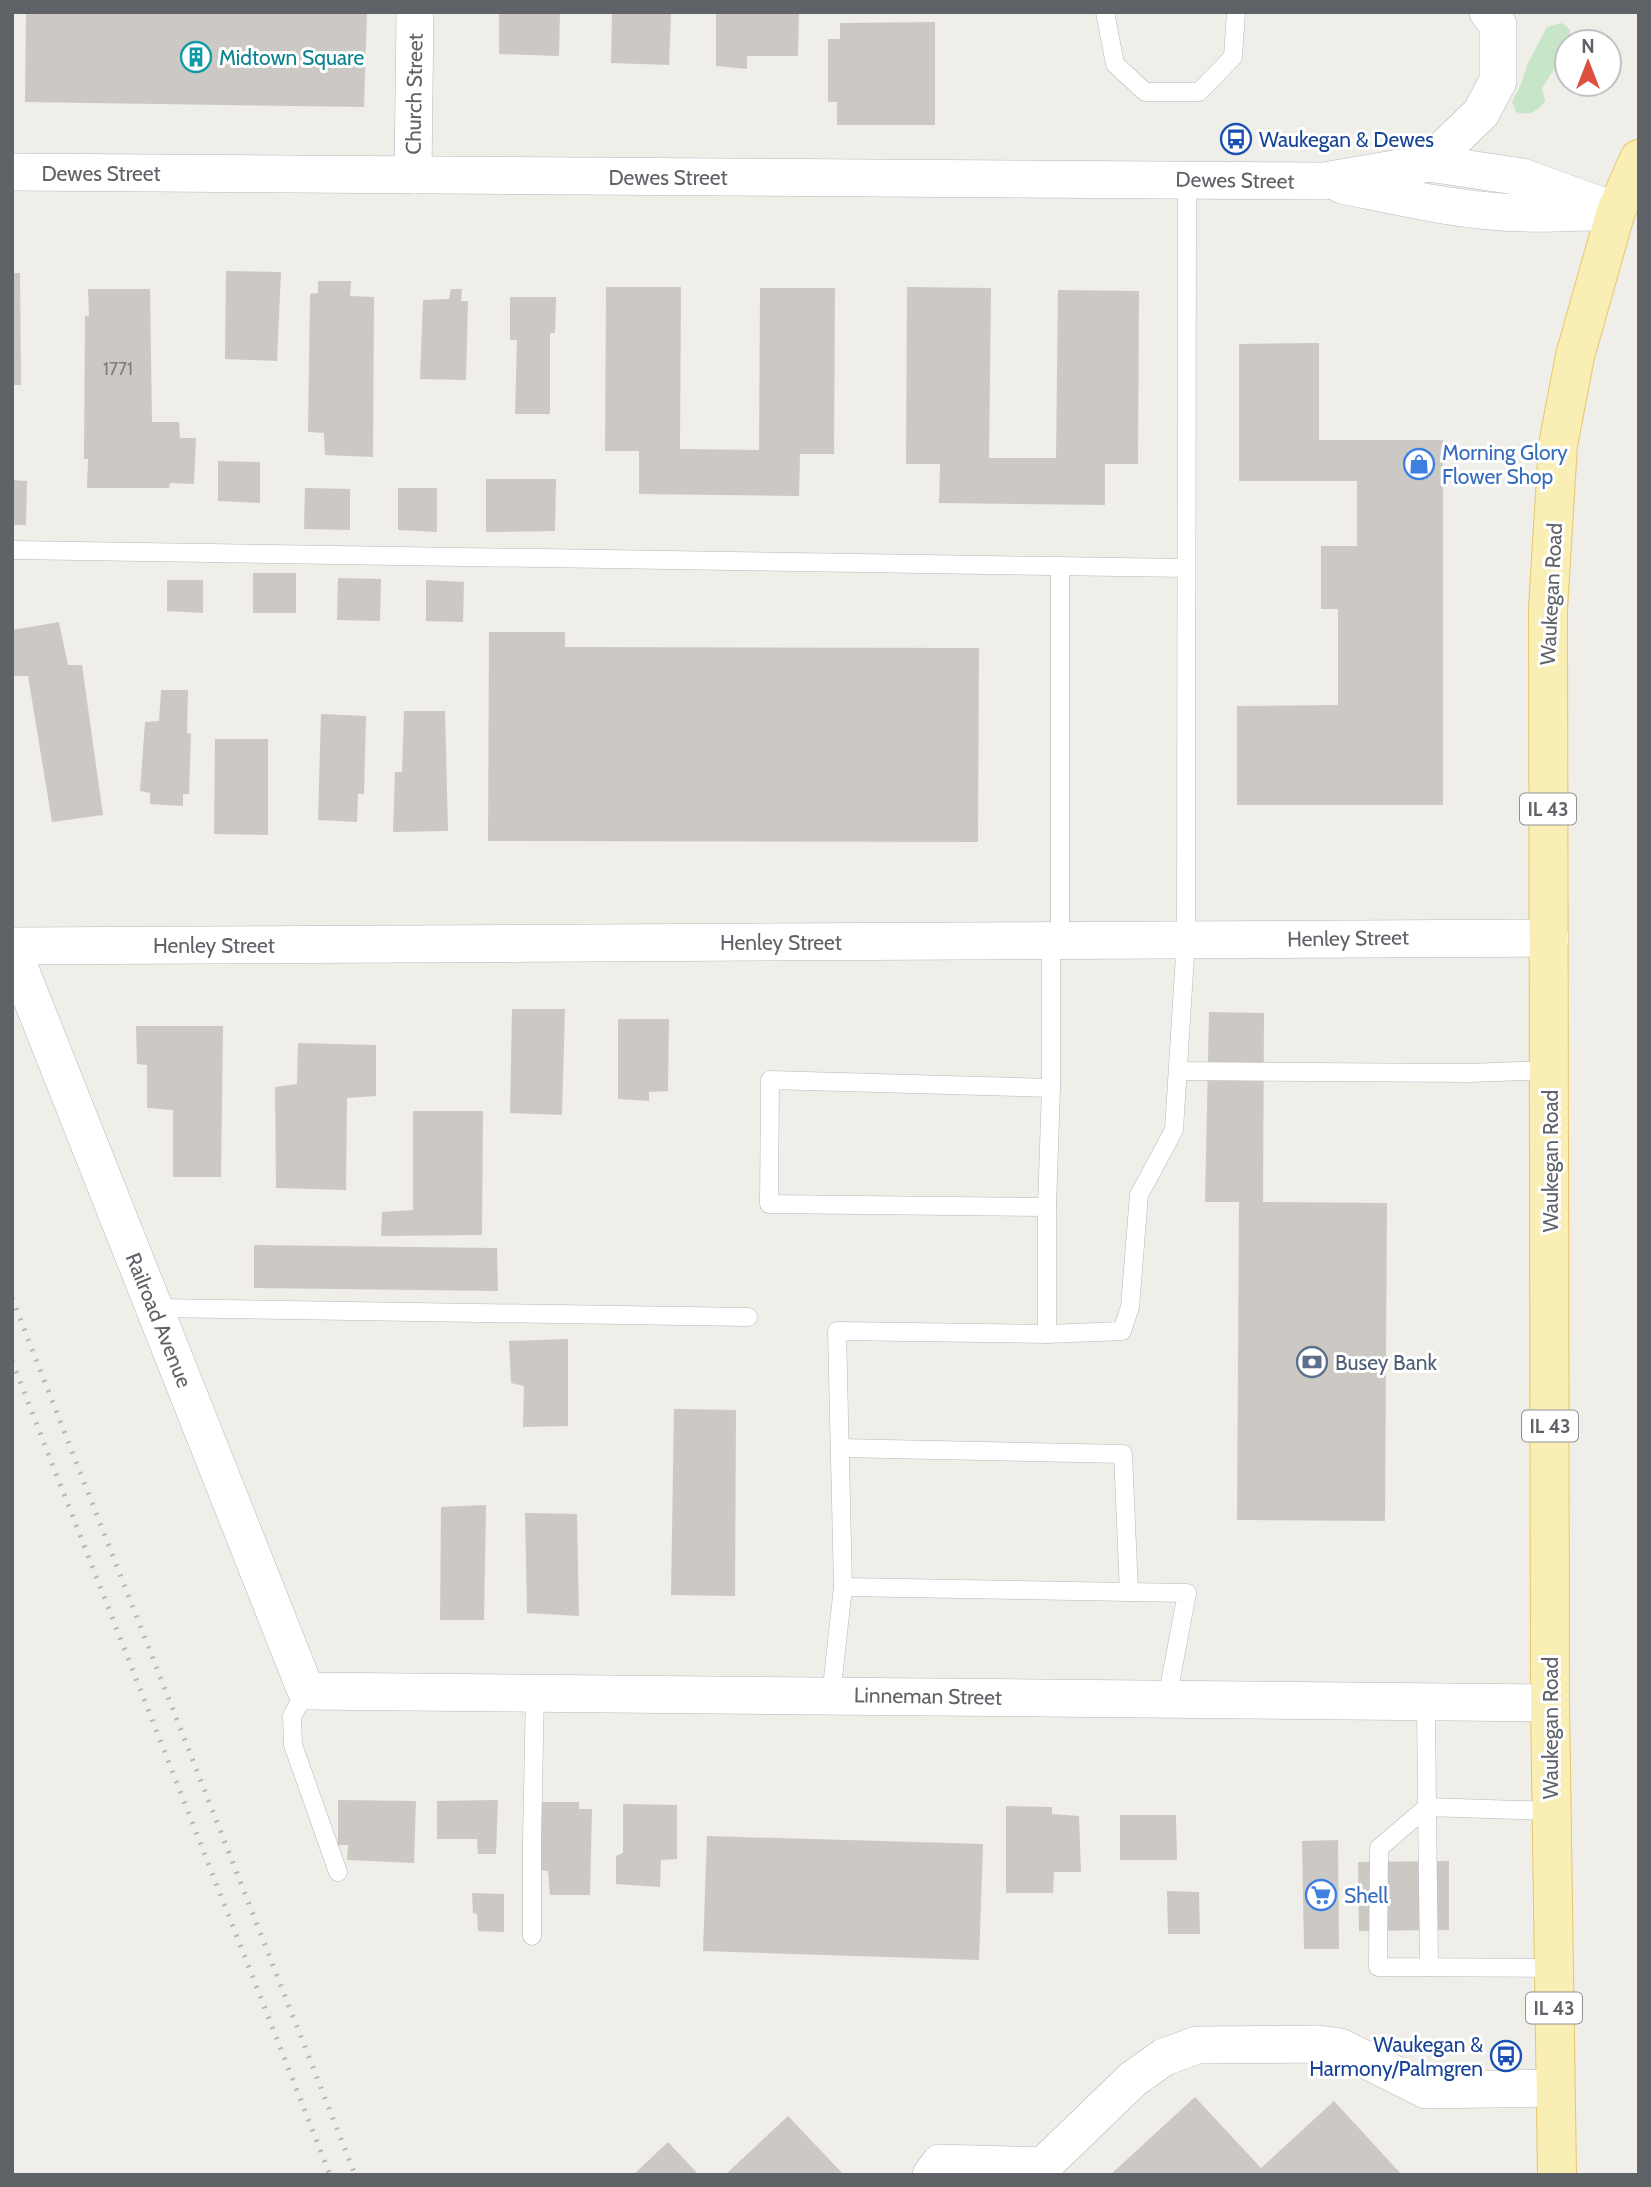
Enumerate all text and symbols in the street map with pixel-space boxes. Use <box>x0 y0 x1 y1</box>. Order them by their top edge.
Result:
north arrow <box>1553 28 1623 98</box>
street label: Church Street <box>400 33 428 155</box>
text: N <box>1581 35 1595 58</box>
building icon: Midtown Square <box>179 40 213 74</box>
place label: Midtown Square <box>219 45 364 70</box>
bus stop icon: Waukegan & Dewes <box>1219 122 1253 156</box>
place label: Waukegan & Dewes <box>1259 127 1434 152</box>
street label: Dewes Street <box>41 161 161 186</box>
street label: Dewes Street <box>608 165 728 190</box>
street label: Dewes Street <box>1175 166 1295 194</box>
house number: 1771 <box>103 358 133 380</box>
place label: Morning Glory Flower Shop <box>1442 440 1568 489</box>
shop icon: Morning Glory Flower Shop <box>1402 447 1436 481</box>
street label: Waukegan Road <box>1535 522 1567 666</box>
road number: IL 43 <box>1520 794 1576 824</box>
street label: Henley Street <box>1287 924 1409 952</box>
street label: Henley Street <box>720 930 842 955</box>
street label: Henley Street <box>153 933 275 958</box>
street label: Waukegan Road <box>1538 1090 1563 1232</box>
street label: Railroad Avenue <box>121 1249 197 1391</box>
bank icon: Busey Bank <box>1295 1345 1329 1379</box>
place label: Busey Bank <box>1335 1350 1437 1375</box>
road number: IL 43 <box>1522 1410 1578 1442</box>
street label: Waukegan Road <box>1538 1657 1563 1799</box>
street label: Linneman Street <box>854 1682 1002 1710</box>
supermarket icon: Shell <box>1304 1878 1338 1912</box>
place label: Shell <box>1344 1883 1388 1908</box>
road number: IL 43 <box>1526 1992 1582 2024</box>
place label: Waukegan & Harmony/Palmgren <box>1309 2032 1483 2081</box>
bus stop icon: Waukegan & Harmony/Palmgren <box>1489 2039 1523 2073</box>

